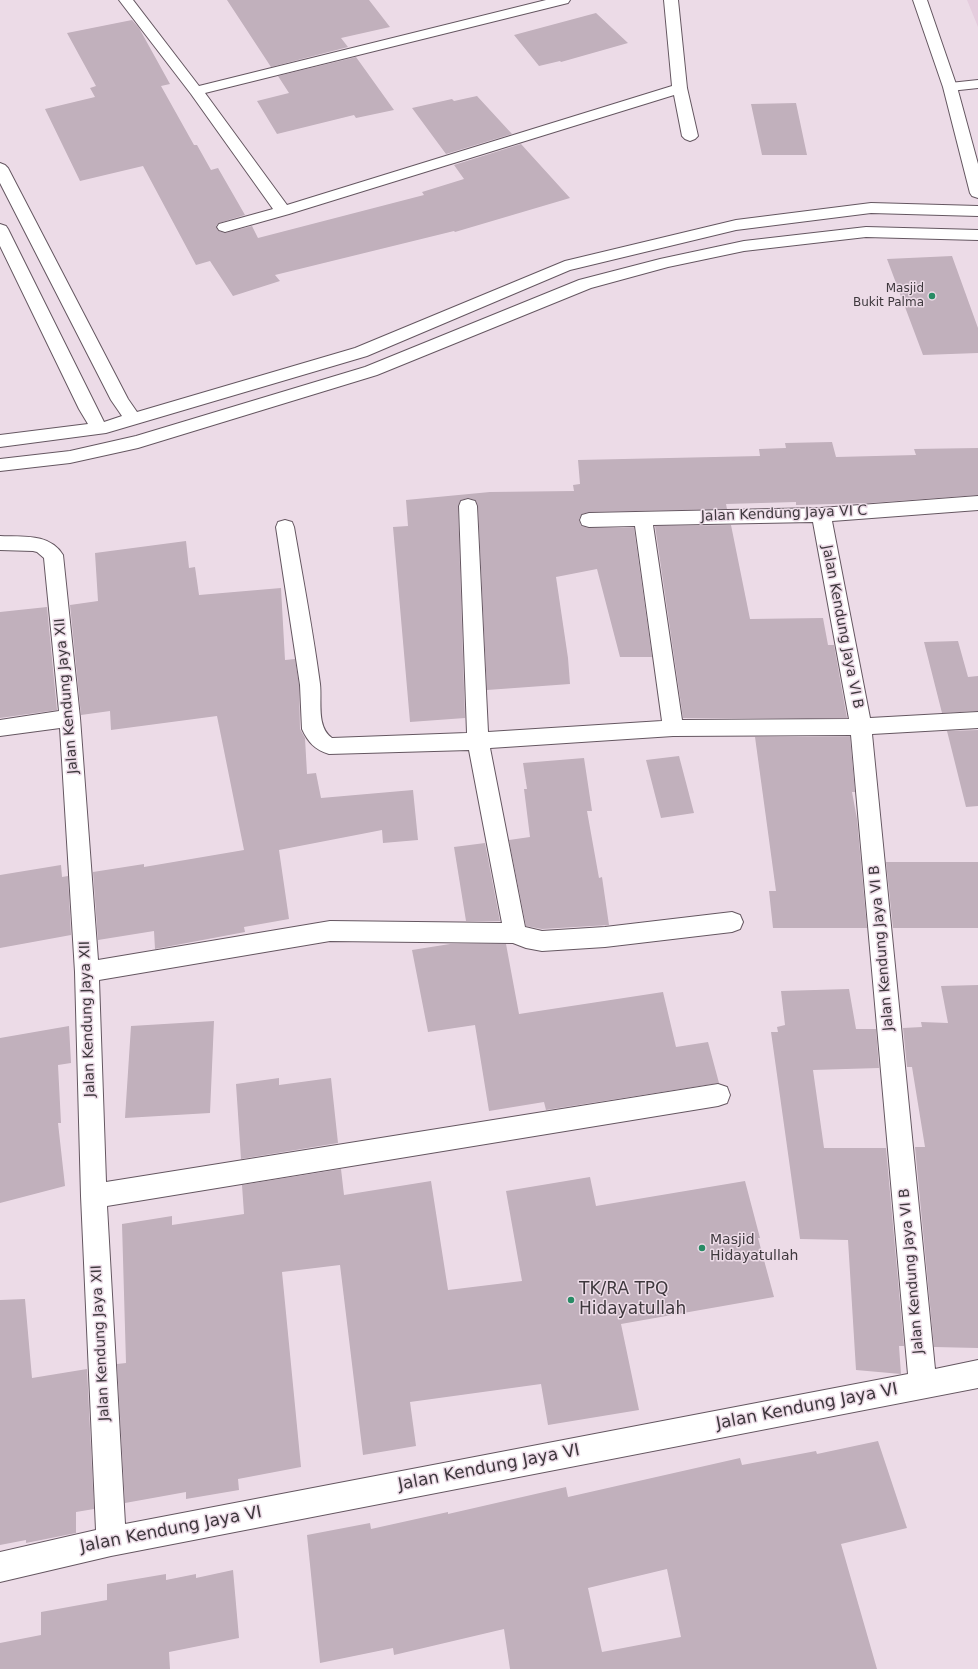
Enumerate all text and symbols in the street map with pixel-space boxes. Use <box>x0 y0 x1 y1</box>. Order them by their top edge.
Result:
place label: Masjid Bukit Palma <box>853 282 924 310</box>
marker: Masjid Bukit Palma <box>927 291 937 301</box>
street label: Jalan Kendung Jaya VI C <box>701 503 867 525</box>
street label: Jalan Kendung Jaya VI B <box>818 544 866 710</box>
street label: Jalan Kendung Jaya XII <box>52 617 82 775</box>
street label: Jalan Kendung Jaya VI B <box>866 864 898 1032</box>
street label: Jalan Kendung Jaya XII <box>77 941 99 1097</box>
street label: Jalan Kendung Jaya VI B <box>896 1187 928 1355</box>
place label: Masjid Hidayatullah <box>710 1232 798 1264</box>
marker: Masjid Hidayatullah <box>697 1243 707 1253</box>
street label: Jalan Kendung Jaya XII <box>89 1265 113 1421</box>
place label: TK/RA TPQ Hidayatullah <box>579 1280 686 1320</box>
marker: TK/RA TPQ Hidayatullah <box>566 1295 576 1305</box>
street label: Jalan Kendung Jaya VI <box>714 1379 900 1435</box>
street label: Jalan Kendung Jaya VI <box>396 1440 582 1496</box>
street label: Jalan Kendung Jaya VI <box>78 1502 264 1558</box>

